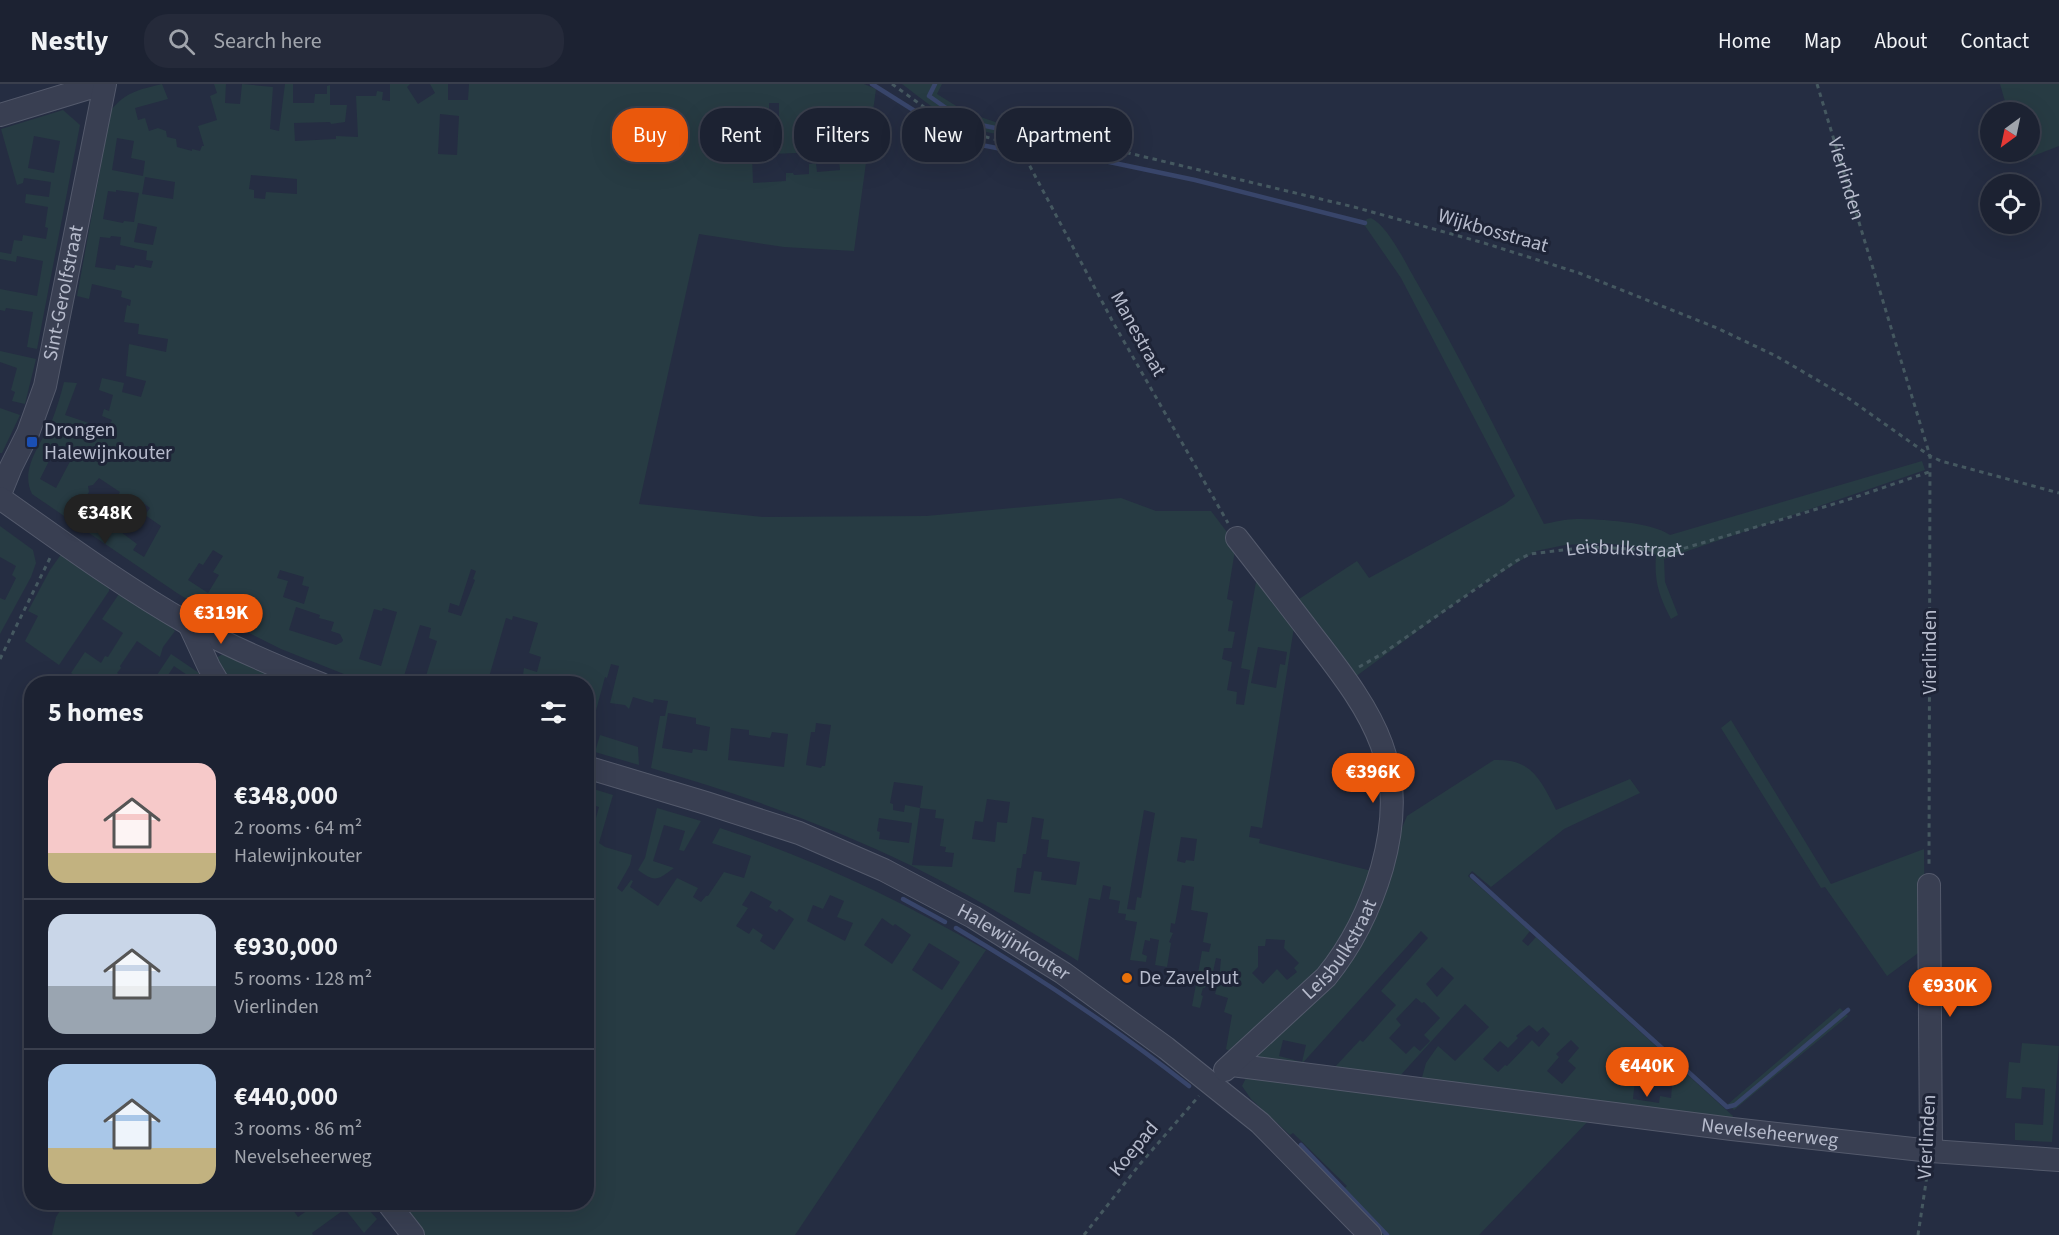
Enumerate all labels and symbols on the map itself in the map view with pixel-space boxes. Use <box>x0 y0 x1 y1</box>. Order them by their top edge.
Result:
north arrow <box>1980 102 2040 162</box>
street label: Vierlinden <box>1820 134 1872 223</box>
street label: Wijkbosstraat <box>1435 202 1552 260</box>
street label: Sint-Gerolfstraat <box>36 222 91 363</box>
street label: Manestraat <box>1103 286 1173 382</box>
place label: Drongen Halewijnkouter <box>44 416 172 467</box>
marker: Drongen Halewijnkouter <box>25 435 39 449</box>
pin: €348K <box>63 494 147 545</box>
street label: Leisbulkstraat <box>1564 533 1687 565</box>
pin: €319K <box>179 594 263 645</box>
street label: Vierlinden <box>1916 610 1944 695</box>
pin: €396K <box>1331 753 1415 804</box>
street label: Leisbulkstraat <box>1296 895 1384 1006</box>
street label: Halewijnkouter <box>952 897 1076 988</box>
place label: De Zavelput <box>1139 964 1239 992</box>
pin: €930K <box>1908 967 1992 1018</box>
marker: De Zavelput <box>1120 971 1134 985</box>
pin: €440K <box>1605 1047 1689 1098</box>
street label: Vierlinden <box>1911 1094 1943 1180</box>
street label: Nevelseheerweg <box>1699 1111 1840 1155</box>
street label: Koepad <box>1103 1115 1165 1183</box>

